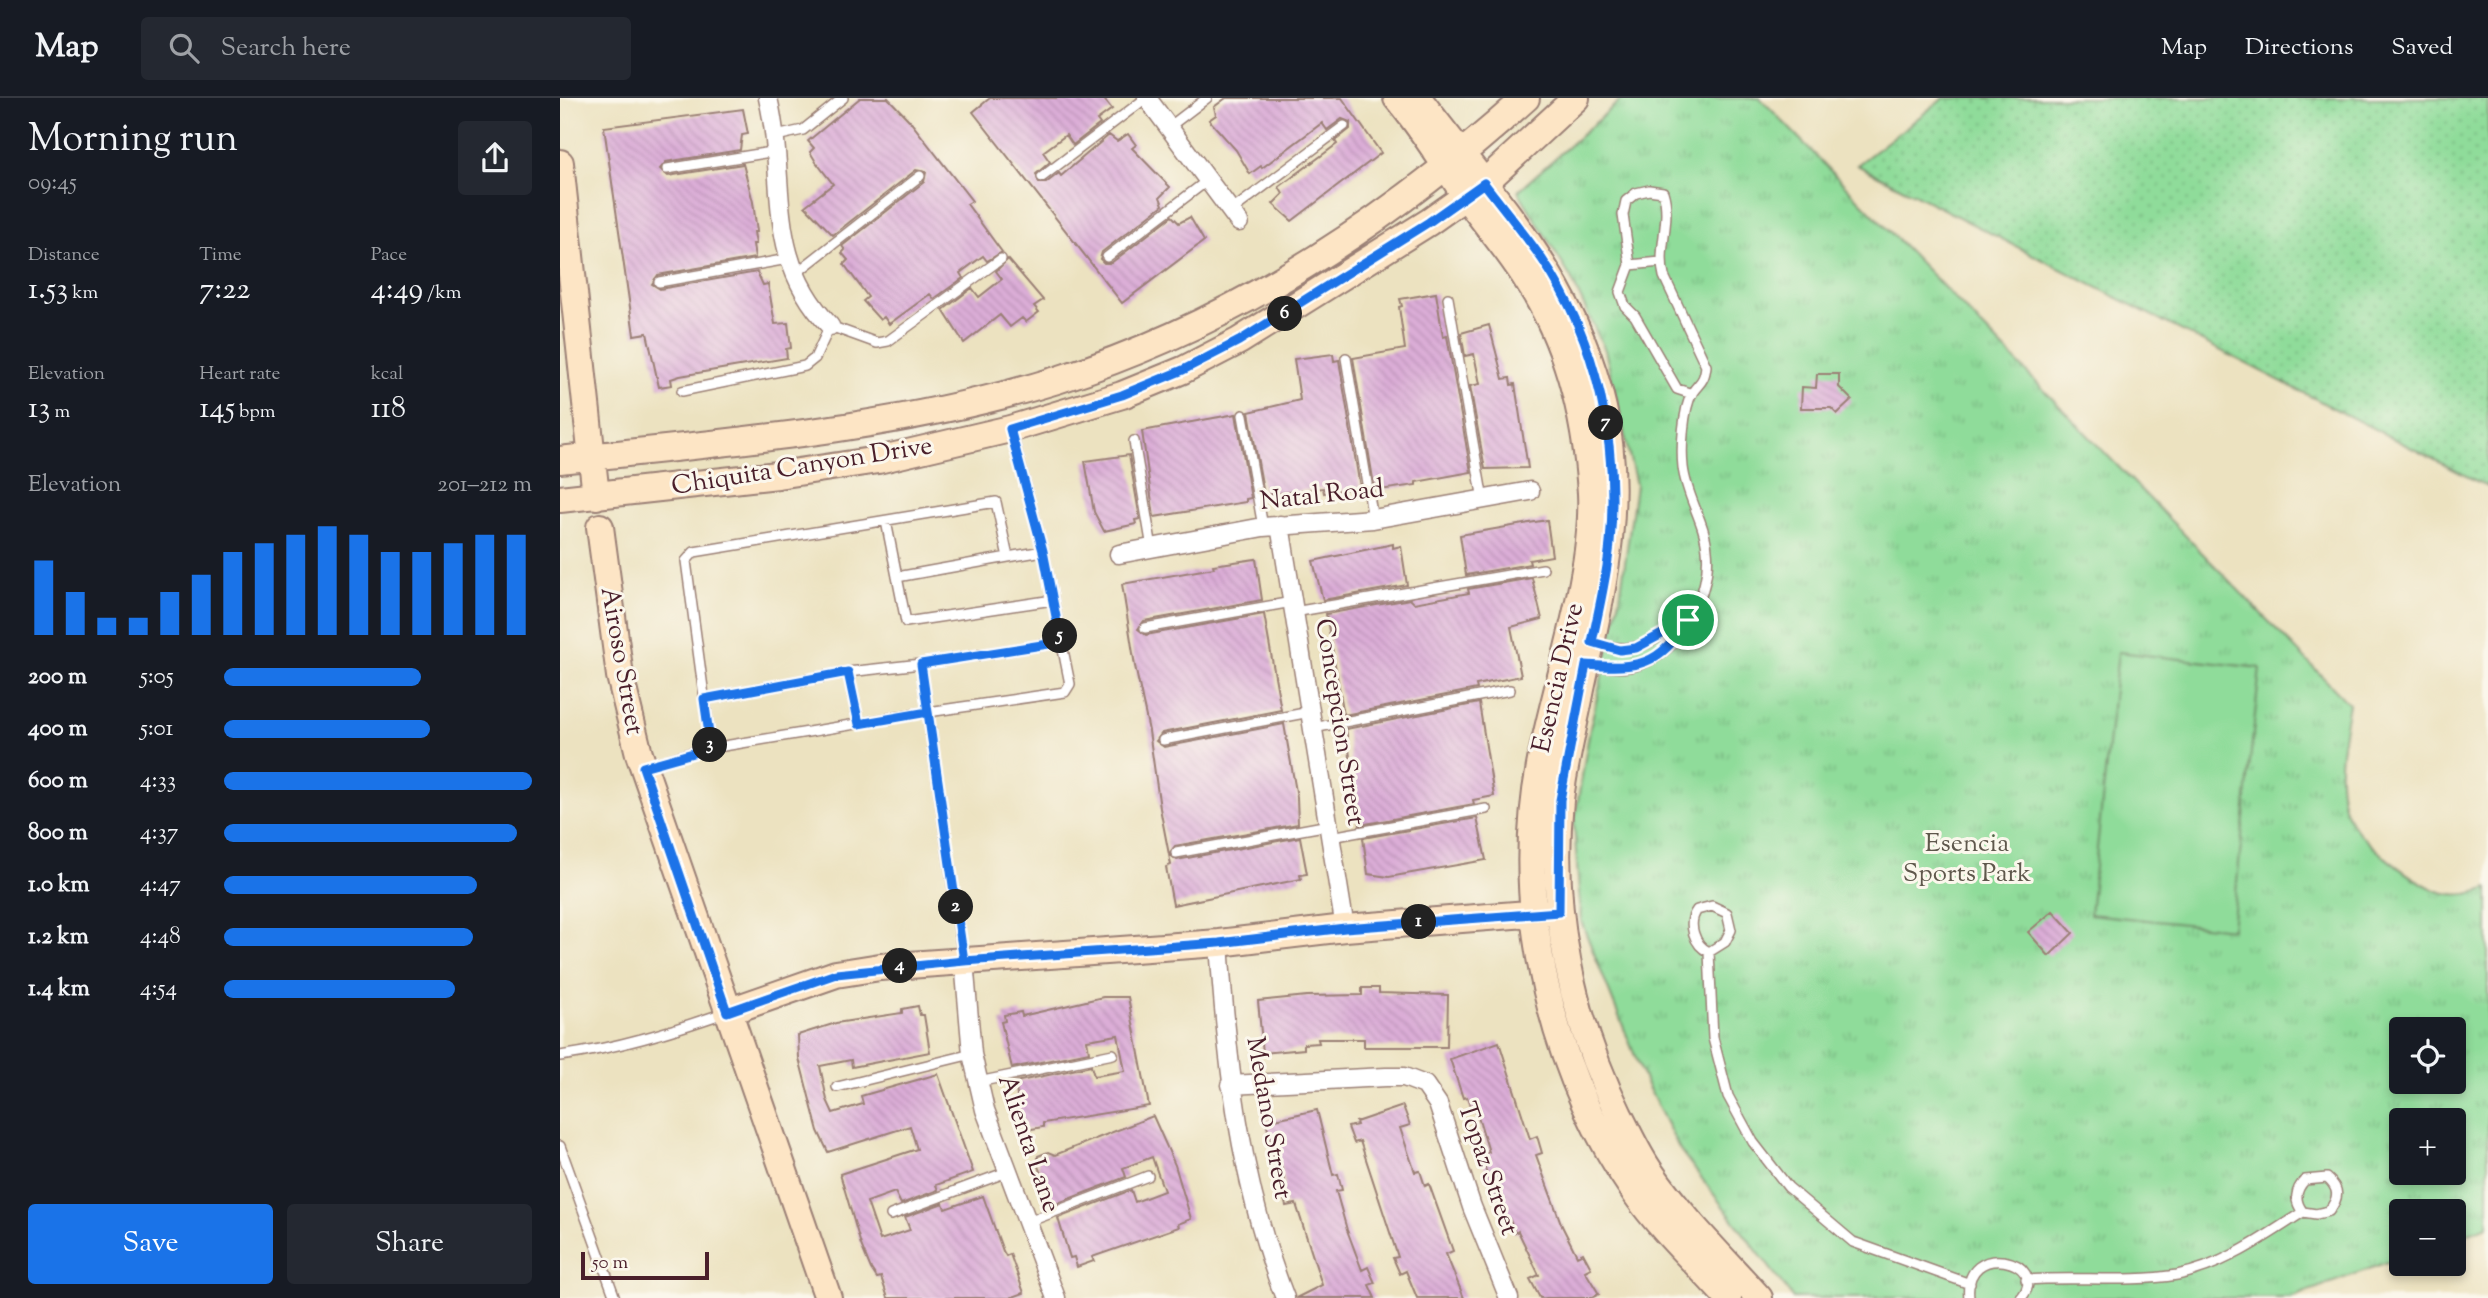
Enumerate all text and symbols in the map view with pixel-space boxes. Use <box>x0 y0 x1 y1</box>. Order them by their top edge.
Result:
search box <box>141 17 631 80</box>
text: Map <box>35 24 99 72</box>
icon: search <box>165 29 203 67</box>
text: Search here <box>221 30 351 67</box>
text: Map <box>2161 31 2207 65</box>
text: Directions <box>2245 31 2353 65</box>
text: Saved <box>2391 31 2453 65</box>
text: Morning run <box>28 114 238 168</box>
button: share <box>458 121 532 195</box>
text: 09:45 <box>28 167 77 200</box>
text: Distance <box>28 242 100 269</box>
text: Time <box>199 242 242 269</box>
text: Pace <box>371 242 407 269</box>
text: 1.53 <box>28 269 68 312</box>
text: 7:22 <box>199 269 250 312</box>
text: 4:49 <box>371 269 423 312</box>
text: km <box>68 280 98 307</box>
text: /km <box>423 280 461 307</box>
pin: 6 <box>1268 296 1302 332</box>
text: 6 <box>1280 300 1289 327</box>
text: Elevation <box>28 361 105 388</box>
text: Heart rate <box>199 361 280 388</box>
text: kcal <box>371 361 403 388</box>
text: 13 <box>28 388 50 431</box>
text: 145 <box>199 388 235 431</box>
text: 118 <box>371 388 406 431</box>
text: m <box>50 399 70 426</box>
text: bpm <box>235 399 275 426</box>
pin: 7 <box>1588 406 1624 440</box>
text: 7 <box>1601 409 1610 436</box>
street label: Chiquita Canyon Drive <box>669 428 935 506</box>
text: Elevation <box>28 469 121 502</box>
text: 201–212 m <box>437 469 532 502</box>
street label: Natal Road <box>1258 471 1386 521</box>
street label: Airoso Street <box>590 584 652 738</box>
pin <box>1658 590 1718 650</box>
street label: Esencia Drive <box>1524 600 1594 756</box>
icon: arrive <box>1669 601 1707 639</box>
street label: Concepcion Street <box>1304 616 1374 828</box>
pin: 5 <box>1042 618 1078 654</box>
text: 5 <box>1056 622 1063 649</box>
text: 200 m <box>28 661 87 694</box>
text: 5:05 <box>140 661 174 694</box>
text: 400 m <box>28 713 88 746</box>
text: 5:01 <box>140 713 173 746</box>
pin: 3 <box>692 728 728 762</box>
text: 3 <box>706 731 713 758</box>
text: 600 m <box>28 765 88 798</box>
text: 4:33 <box>140 765 176 798</box>
text: 800 m <box>28 817 88 850</box>
text: 4:37 <box>140 817 178 850</box>
park label: Esencia Sports Park <box>1903 826 2031 893</box>
text: 1.0 km <box>28 869 90 902</box>
text: 4:47 <box>140 869 181 902</box>
pin: 2 <box>938 890 974 924</box>
text: 2 <box>951 893 960 920</box>
pin: 1 <box>1402 904 1436 940</box>
text: 1 <box>1415 908 1422 935</box>
text: 1.2 km <box>28 921 89 954</box>
text: 4:48 <box>140 921 181 954</box>
pin: 4 <box>882 948 918 984</box>
text: 4 <box>895 952 904 979</box>
text: 1.4 km <box>28 973 90 1006</box>
text: 4:54 <box>140 973 177 1006</box>
map controls <box>2389 1017 2466 1276</box>
button: locate <box>2389 1017 2466 1094</box>
street label: Medano Street <box>1236 1034 1301 1202</box>
street label: Alienta Lane <box>987 1070 1069 1218</box>
street label: Topaz Street <box>1447 1097 1527 1241</box>
button: + <box>2389 1108 2466 1185</box>
button: − <box>2389 1199 2466 1276</box>
button: Save <box>28 1204 273 1284</box>
button: Share <box>287 1204 532 1284</box>
scale bar <box>581 1249 709 1281</box>
text: 50 m <box>592 1250 628 1277</box>

